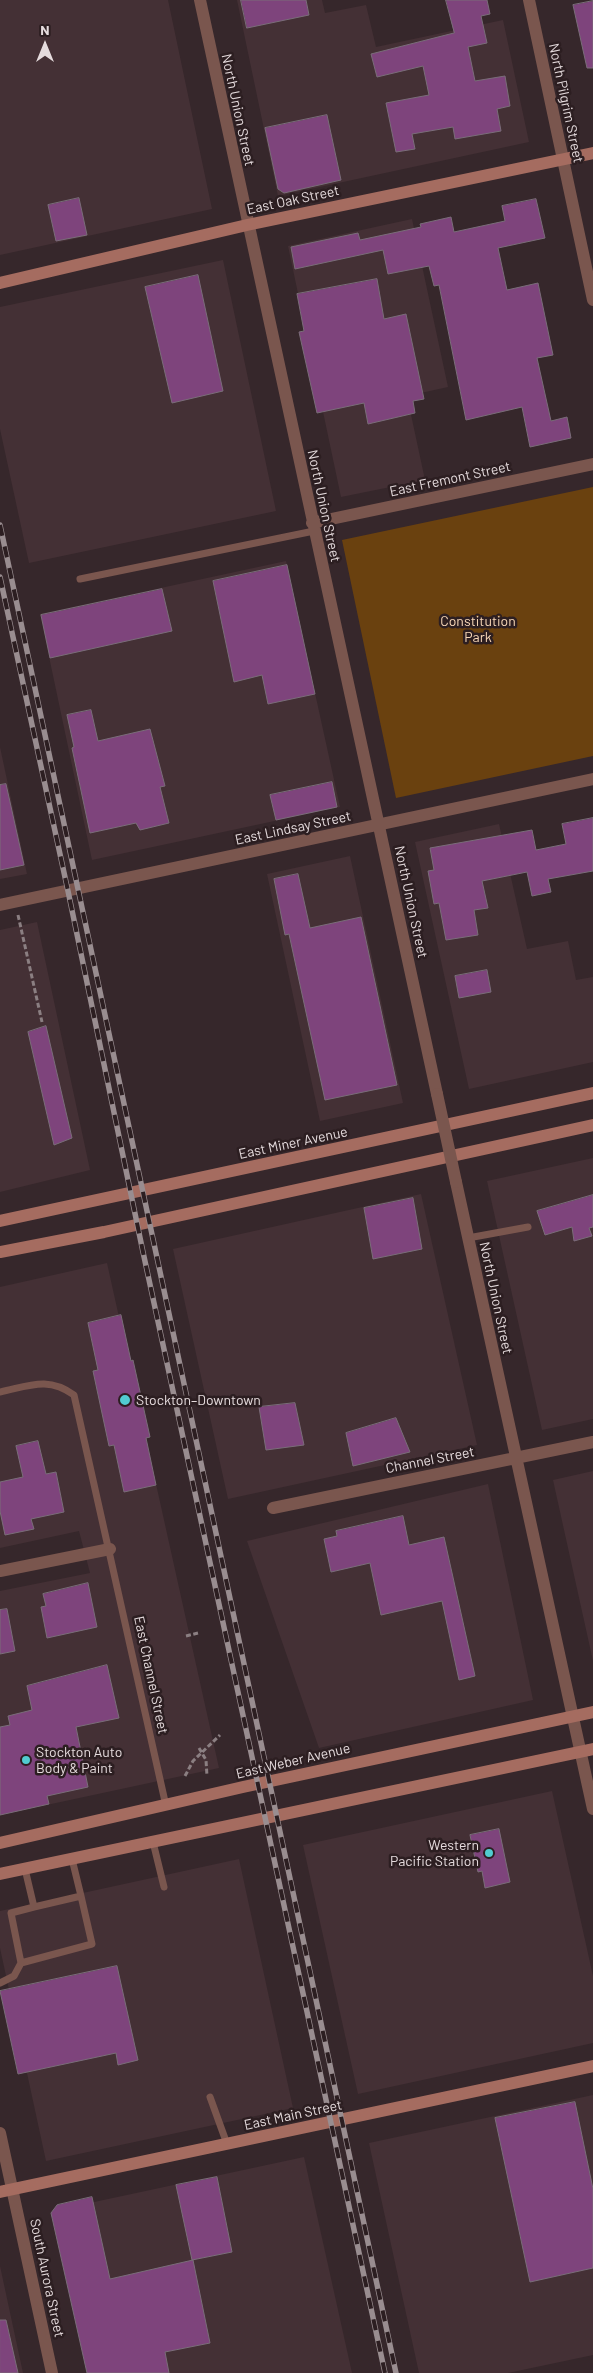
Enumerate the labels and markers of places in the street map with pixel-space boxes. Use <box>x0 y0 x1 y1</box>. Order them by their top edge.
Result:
place label: Stockton–Downtown <box>136 1392 261 1408</box>
marker: Stockton–Downtown <box>118 1393 132 1407</box>
place label: Stockton Auto Body & Paint <box>36 1744 122 1776</box>
marker: Stockton Auto Body & Paint <box>20 1754 32 1766</box>
place label: Western Pacific Station <box>390 1837 479 1870</box>
marker: Western Pacific Station <box>483 1847 495 1859</box>

